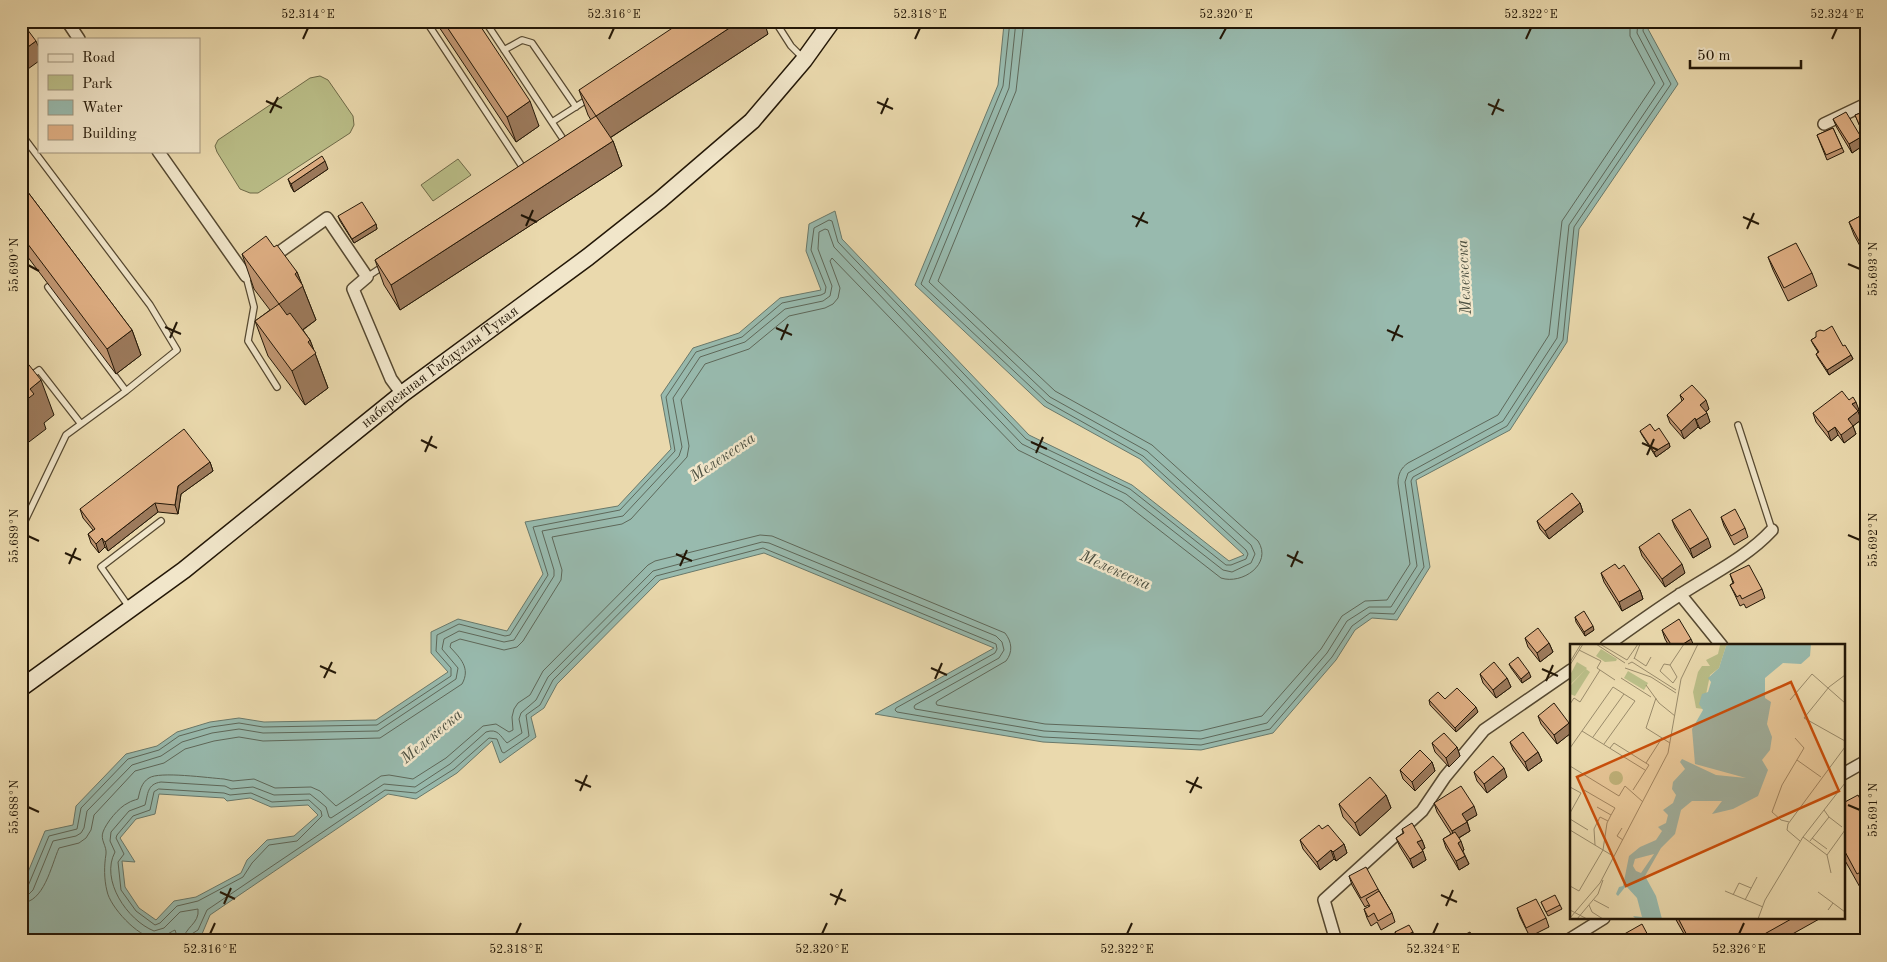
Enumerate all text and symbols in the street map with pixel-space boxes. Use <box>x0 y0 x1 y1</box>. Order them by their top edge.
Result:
text: 52.314°E <box>281 8 335 21</box>
text: 52.316°E <box>587 8 641 21</box>
text: 52.318°E <box>893 8 947 21</box>
text: 52.320°E <box>1199 8 1253 21</box>
text: 52.322°E <box>1504 8 1558 21</box>
text: 52.324°E <box>1810 8 1864 21</box>
legend <box>38 38 200 152</box>
scale bar <box>1690 38 1801 70</box>
text: 50 m <box>1697 49 1731 64</box>
text: Road <box>82 51 116 66</box>
text: Park <box>82 77 113 92</box>
text: Water <box>82 101 123 116</box>
text: Building <box>82 127 137 142</box>
text: 55.690°N <box>8 238 21 292</box>
water label: Мелекеска <box>1455 239 1475 316</box>
text: 55.693°N <box>1867 242 1880 296</box>
street label: набережная Габдуллы Тукая <box>359 303 521 431</box>
water label: Мелекеска <box>687 430 759 486</box>
text: 55.689°N <box>8 509 21 563</box>
text: 55.692°N <box>1867 513 1880 567</box>
water label: Мелекеска <box>1076 548 1153 594</box>
inset map <box>1570 644 1844 920</box>
water label: Мелекеска <box>397 706 466 768</box>
text: 55.688°N <box>8 780 21 834</box>
text: 55.691°N <box>1867 783 1880 837</box>
text: 52.316°E <box>183 943 237 956</box>
text: 52.318°E <box>489 943 543 956</box>
text: 52.320°E <box>795 943 849 956</box>
text: 52.322°E <box>1100 943 1154 956</box>
text: 52.324°E <box>1406 943 1460 956</box>
text: 52.326°E <box>1712 943 1766 956</box>

